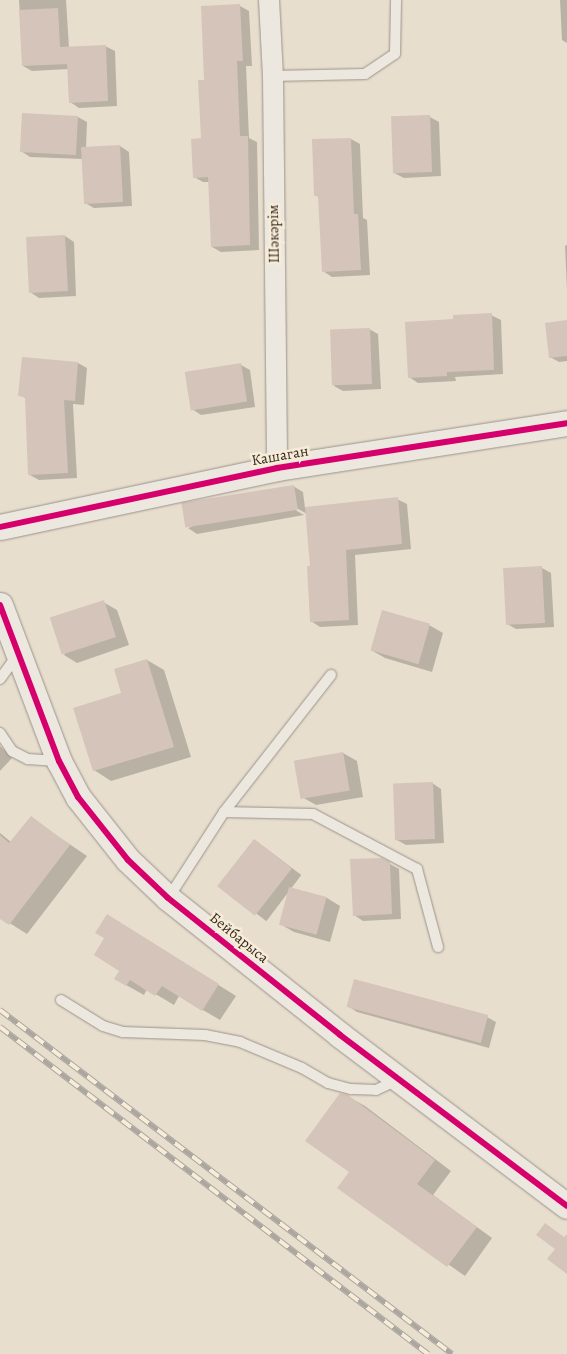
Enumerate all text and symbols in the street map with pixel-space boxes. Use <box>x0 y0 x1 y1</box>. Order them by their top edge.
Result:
street label: Шәкәрім <box>264 204 284 264</box>
street label: Кашаган <box>250 442 310 470</box>
street label: Бейбарыса <box>206 909 272 967</box>

